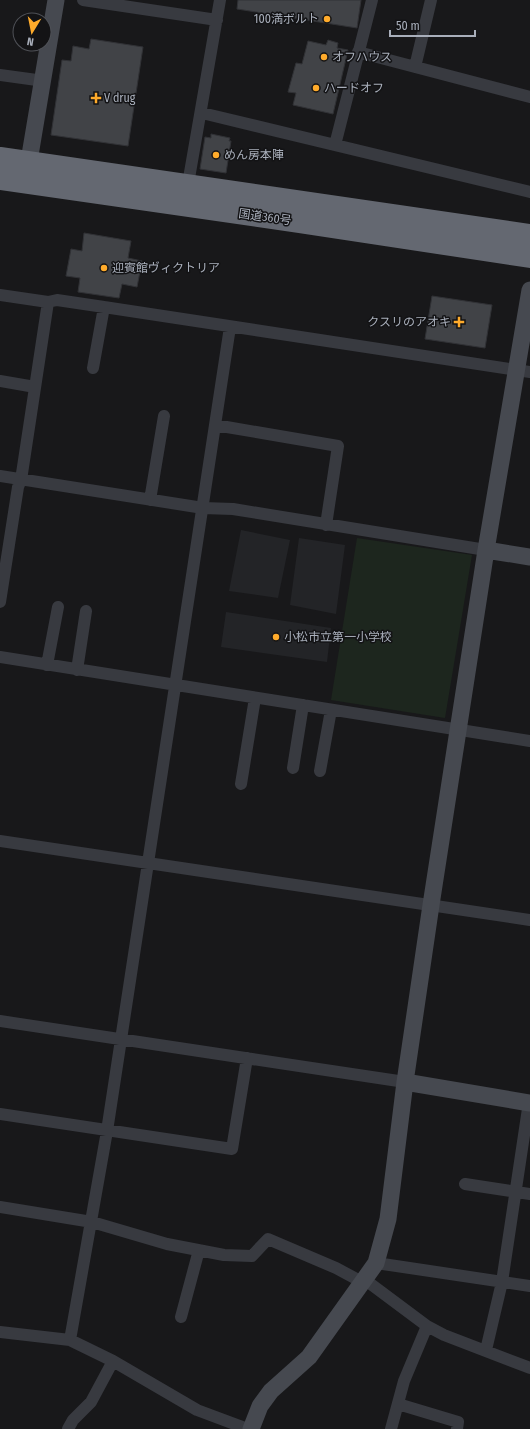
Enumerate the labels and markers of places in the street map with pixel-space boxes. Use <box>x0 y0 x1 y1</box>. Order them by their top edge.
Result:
place label: 100満ボルト <box>254 12 319 26</box>
marker: 100満ボルト <box>322 14 332 24</box>
place label: オフハウス <box>332 50 392 64</box>
marker: オフハウス <box>319 52 329 62</box>
place label: ハードオフ <box>324 81 384 95</box>
marker: ハードオフ <box>311 83 321 93</box>
place label: V drug <box>104 91 136 105</box>
marker: V drug <box>91 93 101 103</box>
place label: めん房本陣 <box>224 148 284 162</box>
marker: めん房本陣 <box>211 150 221 160</box>
place label: 迎賓館ヴィクトリア <box>112 261 220 275</box>
marker: 迎賓館ヴィクトリア <box>99 263 109 273</box>
place label: クスリのアオキ <box>367 315 451 329</box>
marker: クスリのアオキ <box>454 317 464 327</box>
place label: 小松市立第一小学校 <box>284 630 392 644</box>
marker: 小松市立第一小学校 <box>271 632 281 642</box>

